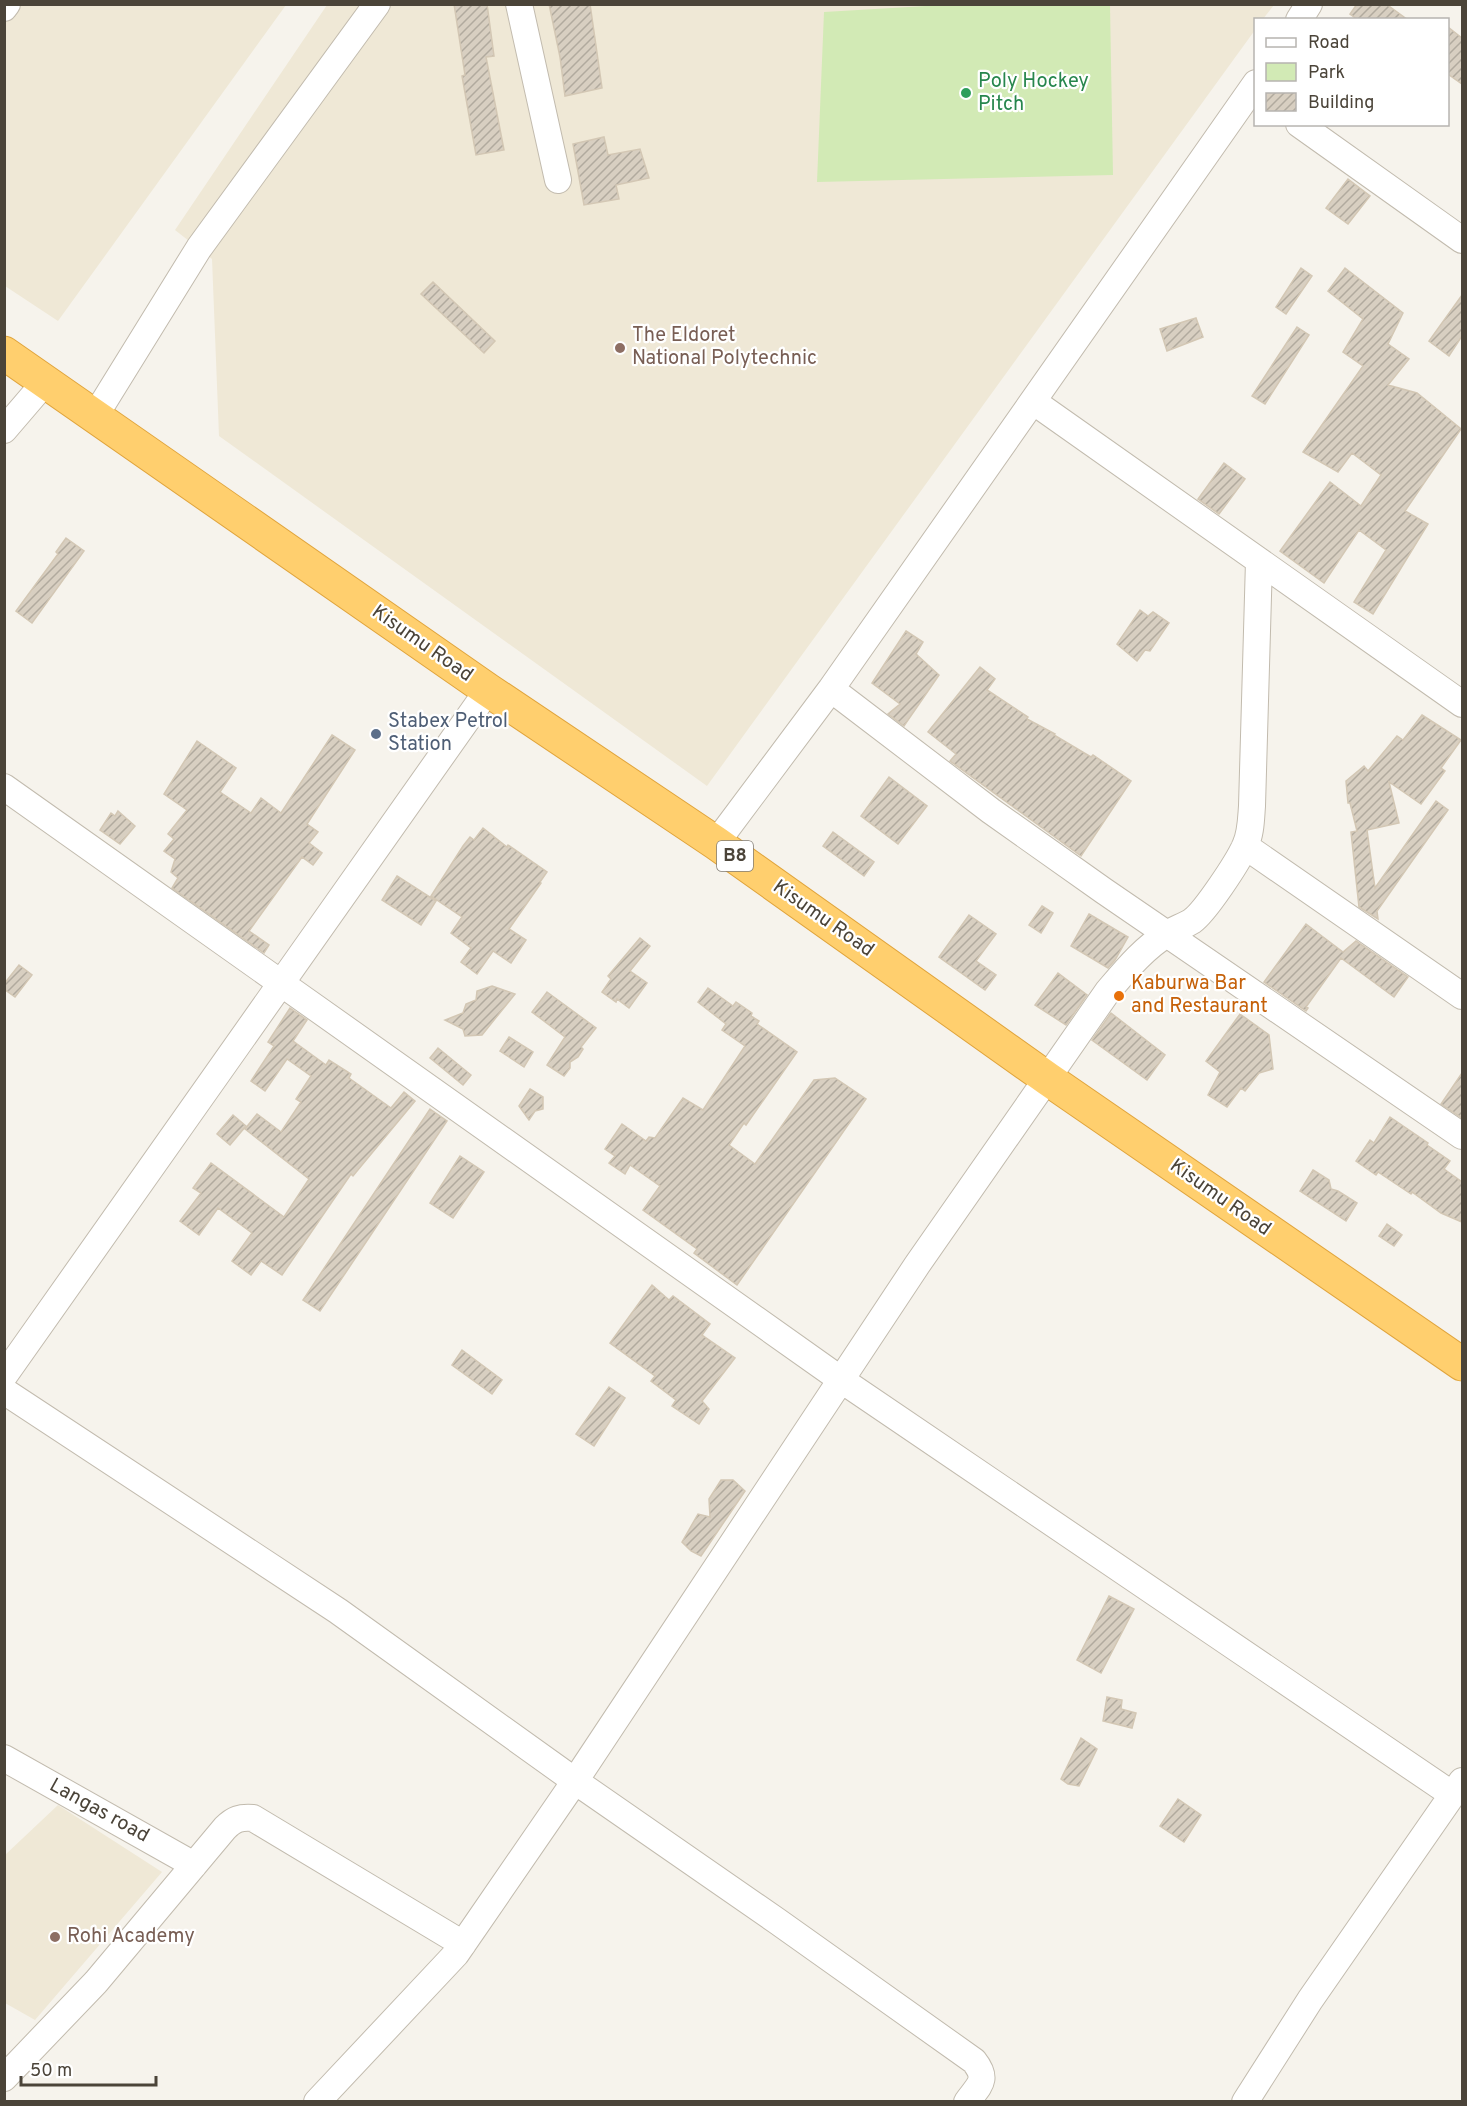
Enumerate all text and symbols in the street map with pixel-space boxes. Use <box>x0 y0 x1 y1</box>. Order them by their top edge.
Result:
legend <box>1254 18 1449 126</box>
text: Road <box>1308 32 1350 55</box>
text: Park <box>1308 62 1345 85</box>
place label: Poly Hockey Pitch <box>978 69 1089 118</box>
marker: Poly Hockey Pitch <box>959 86 973 100</box>
text: Building <box>1308 92 1374 115</box>
place label: The Eldoret National Polytechnic <box>632 323 817 372</box>
marker: The Eldoret National Polytechnic <box>613 341 627 355</box>
street label: Kisumu Road <box>366 599 478 689</box>
place label: Stabex Petrol Station <box>388 709 508 758</box>
marker: Stabex Petrol Station <box>369 727 383 741</box>
road number: B8 <box>717 841 753 871</box>
street label: Kisumu Road <box>767 874 879 964</box>
place label: Kaburwa Bar and Restaurant <box>1131 971 1268 1020</box>
marker: Kaburwa Bar and Restaurant <box>1112 989 1126 1003</box>
street label: Kisumu Road <box>1164 1153 1276 1243</box>
street label: Langas road <box>44 1773 154 1849</box>
place label: Rohi Academy <box>67 1924 195 1950</box>
marker: Rohi Academy <box>48 1930 62 1944</box>
scale bar <box>21 2049 156 2087</box>
text: 50 m <box>30 2060 72 2083</box>

